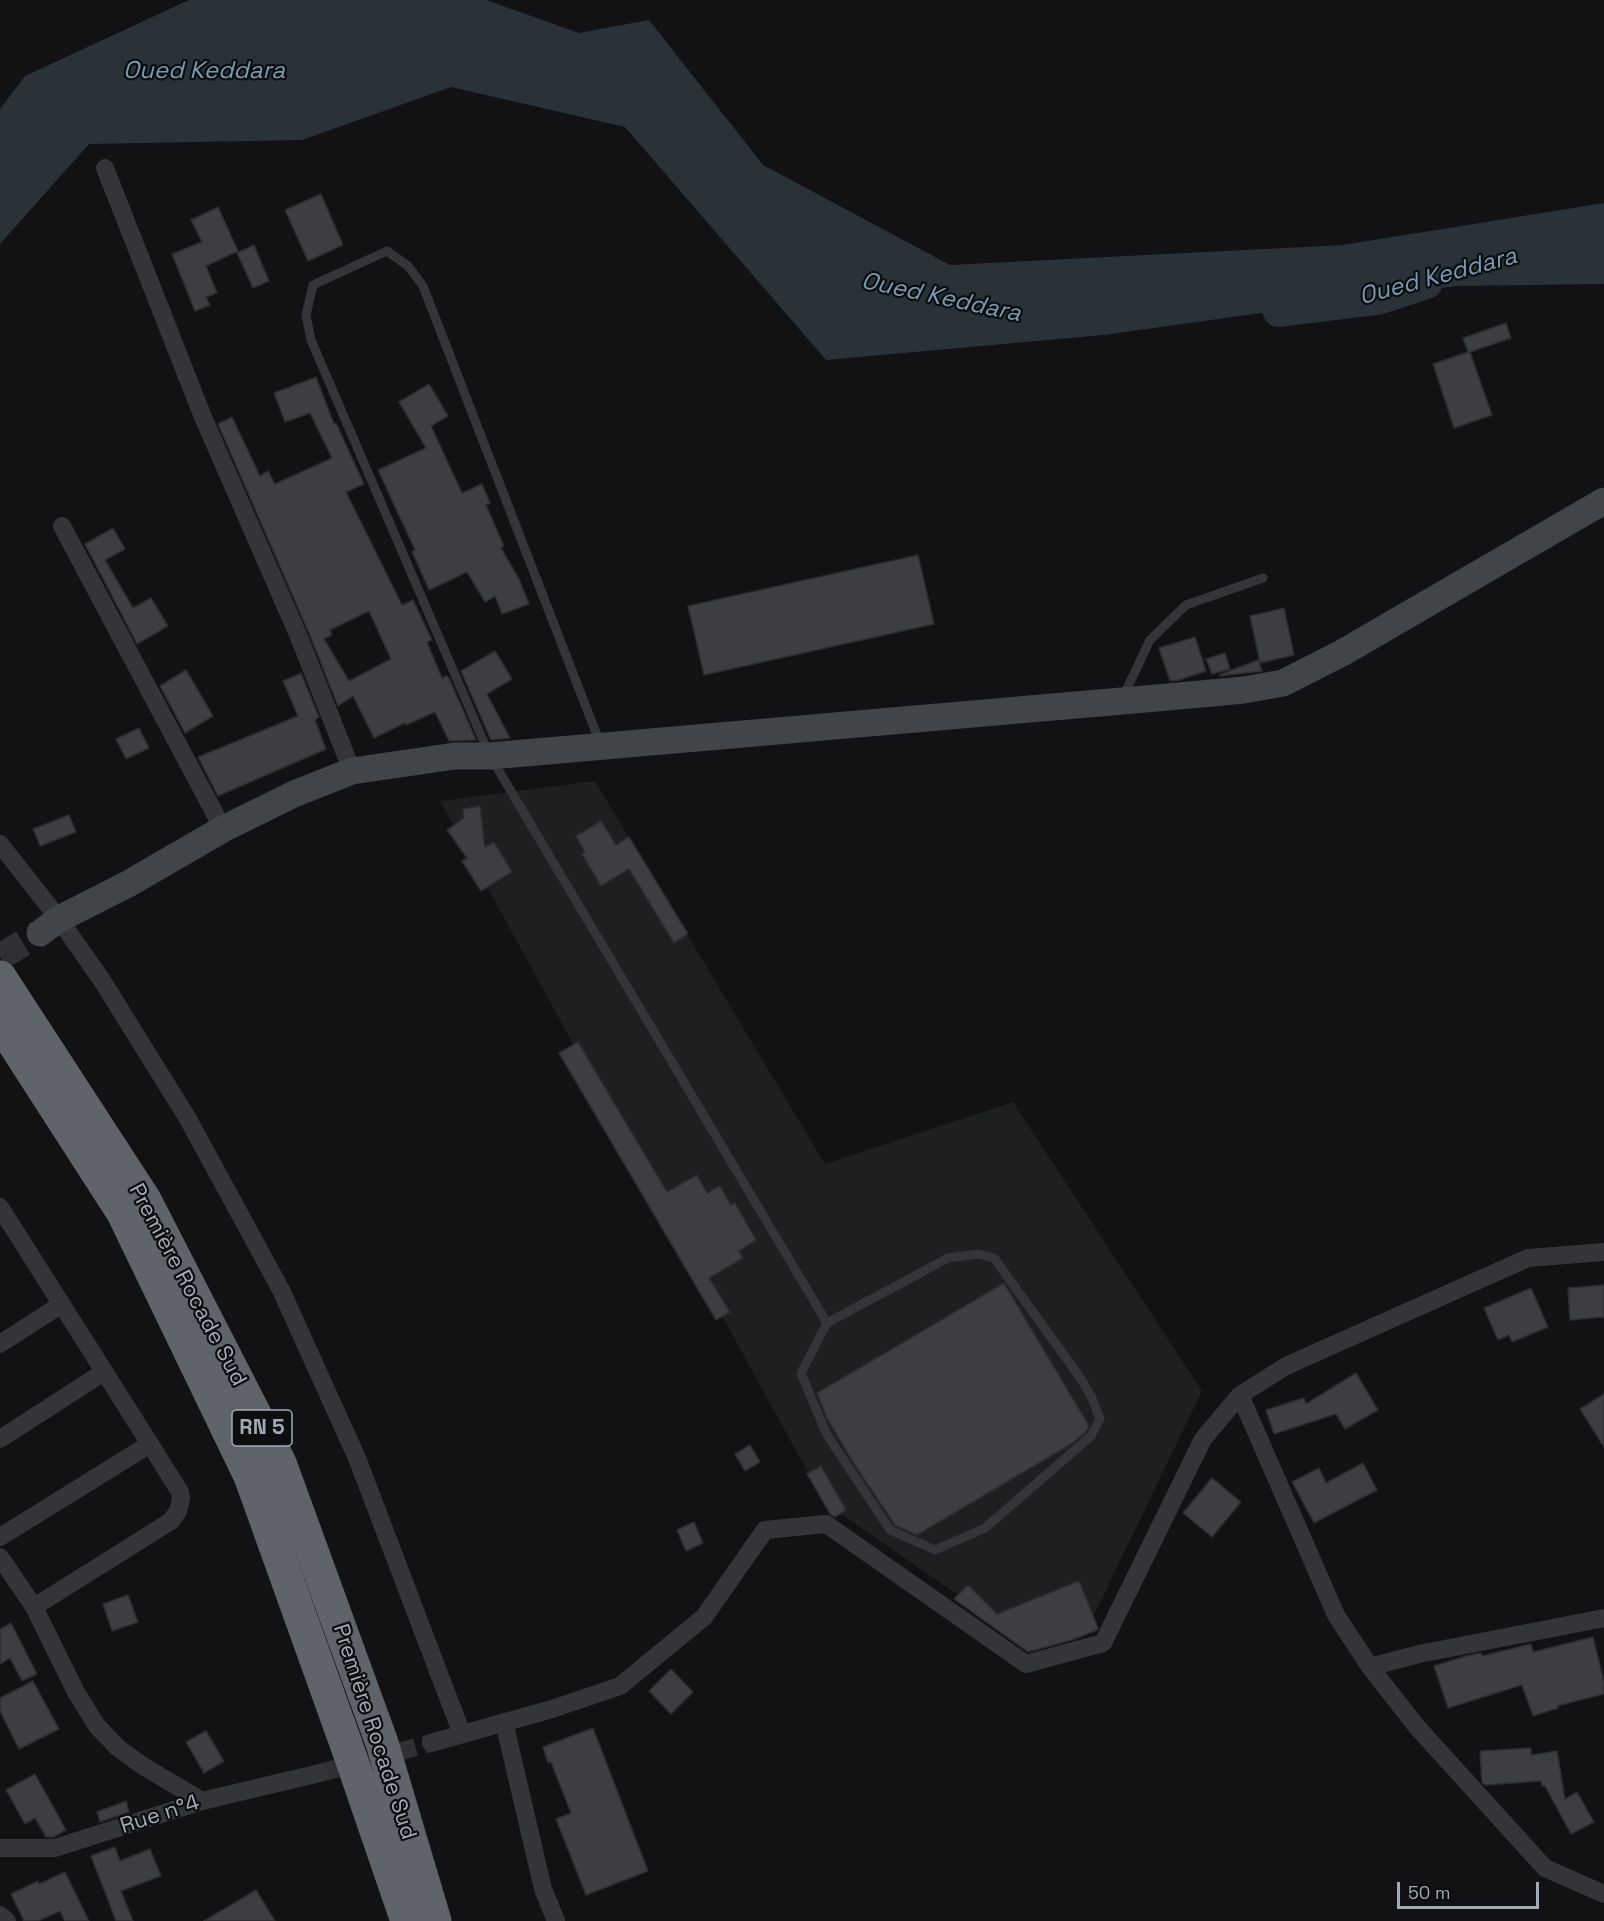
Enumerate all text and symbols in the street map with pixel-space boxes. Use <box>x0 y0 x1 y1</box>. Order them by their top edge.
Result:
water label: Oued Keddara <box>123 57 285 85</box>
water label: Oued Keddara <box>1356 242 1520 312</box>
water label: Oued Keddara <box>859 267 1023 329</box>
street label: Première Rocade Sud <box>123 1179 251 1391</box>
road number: RN 5 <box>232 1410 292 1446</box>
street label: Première Rocade Sud <box>327 1621 421 1843</box>
street label: Rue n°4 <box>117 1790 203 1840</box>
scale bar <box>1400 1870 1542 1908</box>
text: 50 m <box>1408 1881 1450 1904</box>

